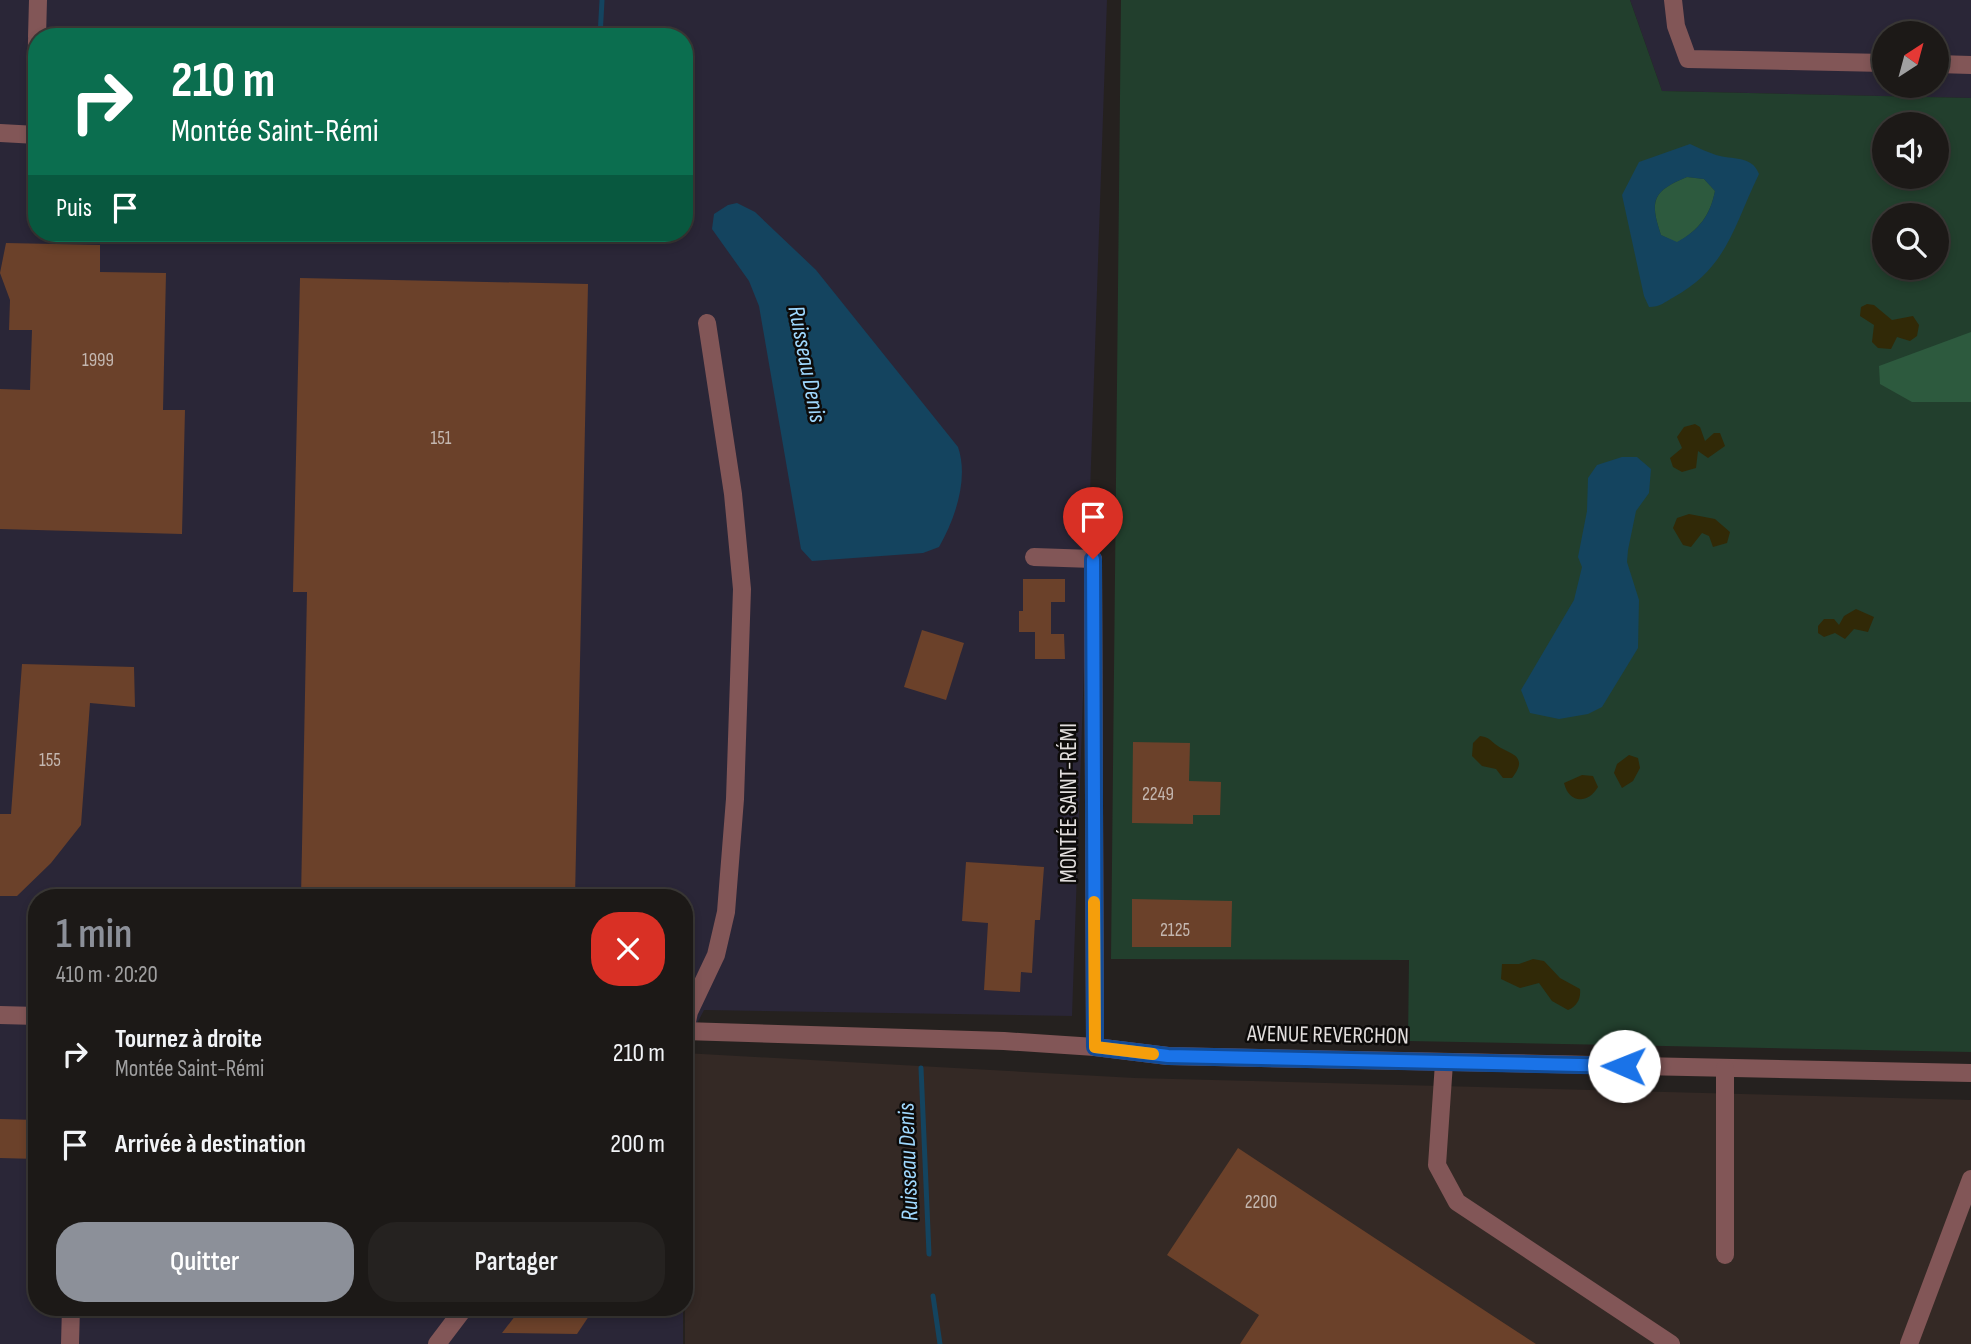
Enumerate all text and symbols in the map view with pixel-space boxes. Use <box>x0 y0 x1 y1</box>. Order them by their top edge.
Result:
north arrow <box>1872 21 1950 98</box>
map controls <box>1872 21 1949 280</box>
text: 210 m <box>171 52 275 111</box>
icon: right <box>56 56 147 147</box>
text: Montée Saint-Rémi <box>171 112 379 151</box>
button: sound <box>1872 112 1949 189</box>
icon: arrive <box>106 189 144 227</box>
text: Puis <box>56 193 92 224</box>
button: search <box>1872 203 1949 280</box>
water label: Ruisseau Denis <box>781 303 833 425</box>
house number: 1999 <box>82 349 114 372</box>
house number: 151 <box>431 427 452 450</box>
pin <box>1063 487 1123 559</box>
icon: arrive <box>1074 498 1112 536</box>
street label: MONTÉE SAINT-RÉMI <box>1055 723 1083 883</box>
house number: 155 <box>39 749 61 772</box>
house number: 2249 <box>1142 783 1174 806</box>
text: 1 min <box>56 909 132 960</box>
button: close <box>591 912 665 986</box>
house number: 2125 <box>1160 919 1190 942</box>
text: 410 m · 20:20 <box>56 961 158 989</box>
street label: AVENUE REVERCHON <box>1246 1020 1409 1050</box>
text: Tournez à droite <box>115 1024 262 1055</box>
position arrow <box>1587 1029 1661 1103</box>
icon: right <box>56 1035 94 1073</box>
text: 210 m <box>613 1038 665 1069</box>
text: Montée Saint-Rémi <box>115 1055 264 1083</box>
water label: Ruisseau Denis <box>891 1102 925 1222</box>
icon: arrive <box>56 1126 94 1164</box>
text: Arrivée à destination <box>115 1129 306 1160</box>
text: 200 m <box>610 1129 665 1160</box>
house number: 2200 <box>1245 1191 1277 1214</box>
button: Quitter <box>56 1222 354 1302</box>
button: Partager <box>368 1222 665 1302</box>

